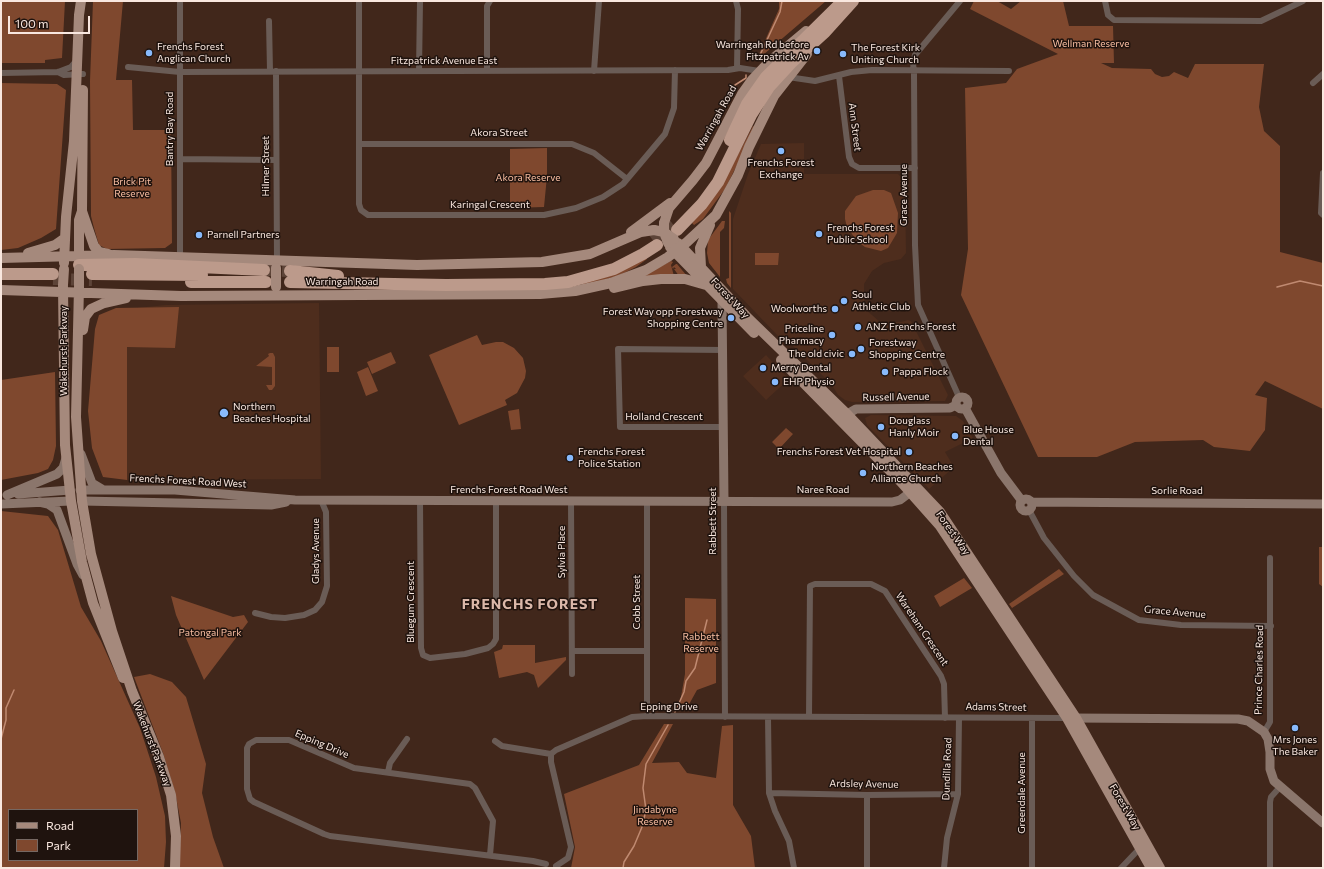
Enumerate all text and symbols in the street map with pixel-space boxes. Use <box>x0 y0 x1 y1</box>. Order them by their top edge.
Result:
scale bar <box>10 8 92 34</box>
text: 100 m <box>15 16 49 30</box>
park label: Wellman Reserve <box>1052 38 1130 50</box>
place label: Warringah Rd before Fitzpatrick Av <box>716 39 809 62</box>
place label: Frenchs Forest Anglican Church <box>157 41 231 64</box>
place label: The Forest Kirk Uniting Church <box>851 42 920 66</box>
marker: Warringah Rd before Fitzpatrick Av <box>812 46 822 56</box>
marker: Frenchs Forest Anglican Church <box>144 48 154 58</box>
marker: The Forest Kirk Uniting Church <box>838 49 848 59</box>
street label: Fitzpatrick Avenue East <box>391 55 497 67</box>
street label: Warringah Road <box>693 83 739 153</box>
street label: Bantry Bay Road <box>164 92 176 166</box>
street label: Ann Street <box>846 102 864 152</box>
street label: Akora Street <box>470 127 528 139</box>
street label: Hilmer Street <box>260 136 272 196</box>
marker: Frenchs Forest Exchange <box>776 146 786 156</box>
place label: Frenchs Forest Exchange <box>748 157 814 180</box>
street label: Grace Avenue <box>898 164 910 226</box>
park label: Akora Reserve <box>496 172 560 184</box>
park label: Brick Pit Reserve <box>113 176 151 200</box>
street label: Karingal Crescent <box>450 199 530 211</box>
place label: Frenchs Forest Public School <box>827 222 894 246</box>
place label: Parnell Partners <box>207 229 279 241</box>
marker: Frenchs Forest Public School <box>814 229 824 239</box>
marker: Parnell Partners <box>194 230 204 240</box>
street label: Forest Way <box>708 275 752 321</box>
street label: Warringah Road <box>306 276 378 288</box>
place label: Soul Athletic Club <box>852 289 910 312</box>
marker: Soul Athletic Club <box>839 296 849 306</box>
place label: Woolworths <box>771 303 827 315</box>
marker: Woolworths <box>830 304 840 314</box>
street label: Wakehurst Parkway <box>58 306 70 396</box>
place label: Forest Way opp Forestway Shopping Centre <box>603 306 723 330</box>
marker: Forest Way opp Forestway Shopping Centre <box>726 313 736 323</box>
place label: ANZ Frenchs Forest <box>866 321 956 333</box>
marker: ANZ Frenchs Forest <box>853 322 863 332</box>
place label: Priceline Pharmacy <box>779 323 824 346</box>
marker: Priceline Pharmacy <box>827 330 837 340</box>
place label: Forestway Shopping Centre <box>869 337 945 360</box>
marker: Forestway Shopping Centre <box>856 344 866 354</box>
place label: The old civic <box>788 348 844 360</box>
marker: The old civic <box>847 349 857 359</box>
place label: Merry Dental <box>771 362 831 374</box>
marker: Merry Dental <box>758 363 768 373</box>
place label: Pappa Flock <box>893 366 948 378</box>
marker: Pappa Flock <box>880 367 890 377</box>
place label: EHP Physio <box>783 376 835 388</box>
marker: EHP Physio <box>770 377 780 387</box>
street label: Russell Avenue <box>862 390 930 404</box>
place label: Northern Beaches Hospital <box>233 401 311 424</box>
marker: Northern Beaches Hospital <box>218 407 230 419</box>
street label: Holland Crescent <box>625 411 703 423</box>
place label: Douglass Hanly Moir <box>889 415 939 438</box>
marker: Douglass Hanly Moir <box>876 422 886 432</box>
place label: Blue House Dental <box>963 424 1014 448</box>
marker: Blue House Dental <box>950 431 960 441</box>
place label: Frenchs Forest Police Station <box>578 446 645 470</box>
place label: Frenchs Forest Vet Hospital <box>777 446 901 458</box>
marker: Frenchs Forest Vet Hospital <box>904 447 914 457</box>
marker: Frenchs Forest Police Station <box>565 453 575 463</box>
place label: Northern Beaches Alliance Church <box>871 461 953 484</box>
marker: Northern Beaches Alliance Church <box>858 468 868 478</box>
street label: Frenchs Forest Road West <box>129 472 247 490</box>
street label: Frenchs Forest Road West <box>450 484 568 496</box>
street label: Naree Road <box>797 484 849 496</box>
street label: Sorlie Road <box>1151 485 1203 497</box>
street label: Rabbett Street <box>707 487 719 555</box>
street label: Forest Way <box>933 509 973 557</box>
street label: Gladys Avenue <box>310 518 322 584</box>
street label: Sylvia Place <box>556 526 568 578</box>
street label: Bluegum Crescent <box>405 561 417 643</box>
street label: Cobb Street <box>631 575 643 629</box>
street label: Wareham Crescent <box>893 590 951 668</box>
district label: FRENCHS FOREST <box>462 596 598 612</box>
street label: Grace Avenue <box>1144 603 1206 621</box>
street label: Prince Charles Road <box>1252 625 1266 715</box>
park label: Patongal Park <box>178 627 242 639</box>
park label: Rabbett Reserve <box>682 631 720 654</box>
street label: Wakehurst Parkway <box>130 700 174 788</box>
street label: Adams Street <box>965 700 1027 714</box>
street label: Epping Drive <box>640 701 698 713</box>
marker: Mrs Jones The Baker <box>1290 723 1300 733</box>
street label: Epping Drive <box>293 727 351 761</box>
place label: Mrs Jones The Baker <box>1272 734 1318 758</box>
street label: Dundilla Road <box>940 738 954 800</box>
street label: Greendale Avenue <box>1016 752 1028 834</box>
street label: Ardsley Avenue <box>829 777 899 791</box>
street label: Forest Way <box>1107 782 1143 832</box>
park label: Jindabyne Reserve <box>633 804 677 828</box>
legend <box>8 809 138 861</box>
text: Road <box>46 818 74 832</box>
text: Park <box>46 838 71 852</box>

